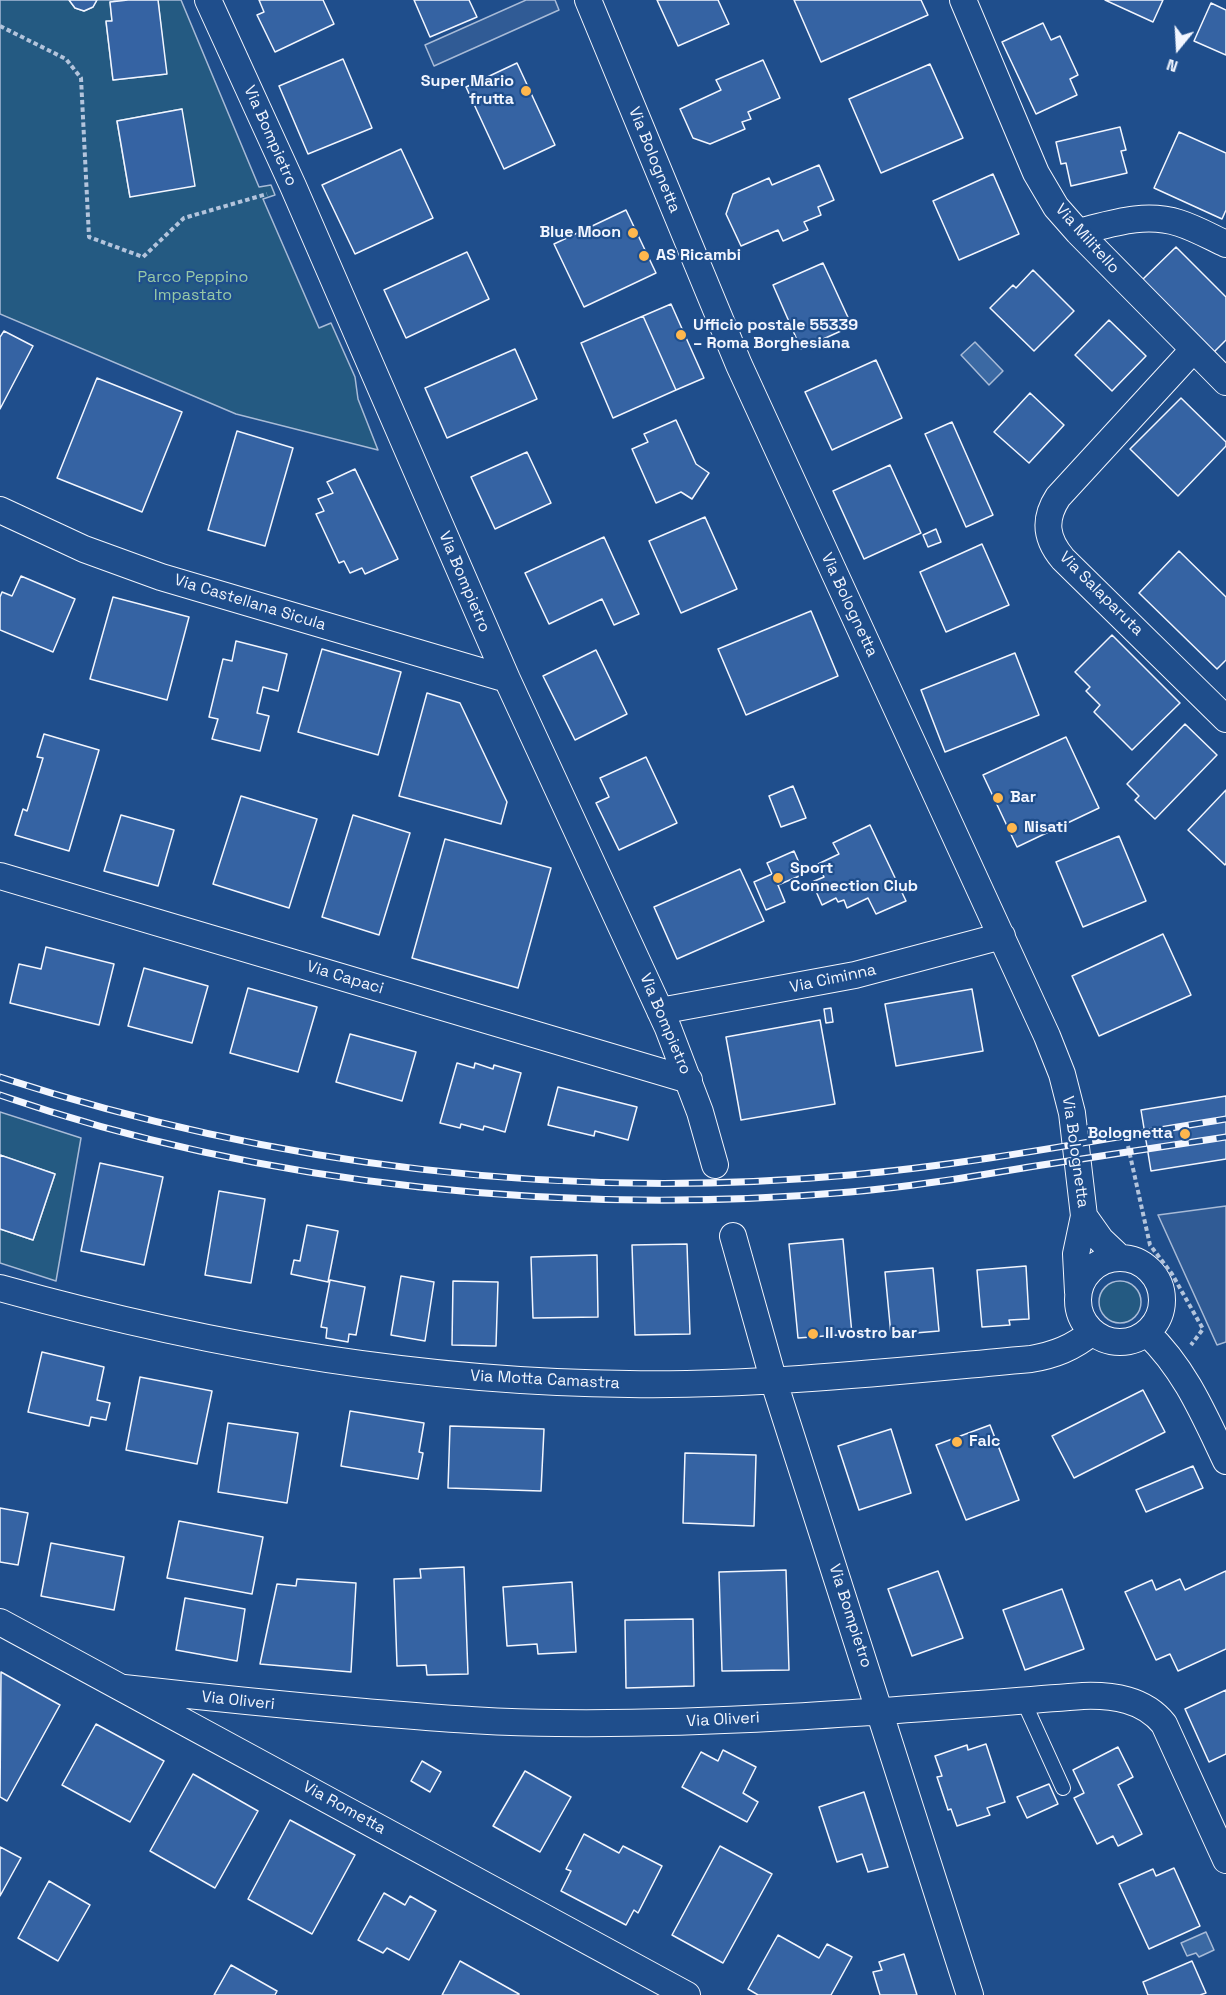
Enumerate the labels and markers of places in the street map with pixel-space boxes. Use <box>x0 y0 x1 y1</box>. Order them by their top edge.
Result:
place label: Super Mario frutta <box>421 72 514 110</box>
marker: Super Mario frutta <box>519 84 533 98</box>
place label: Blue Moon <box>539 223 621 243</box>
marker: Blue Moon <box>626 226 640 240</box>
place label: AS Ricambi <box>656 246 741 266</box>
marker: AS Ricambi <box>637 249 651 263</box>
place label: Ufficio postale 55339 – Roma Borghesiana <box>693 316 858 354</box>
marker: Ufficio postale 55339 – Roma Borghesiana <box>674 328 688 342</box>
place label: Bar <box>1010 788 1036 808</box>
marker: Bar <box>991 791 1005 805</box>
place label: Nisati <box>1024 818 1068 838</box>
marker: Nisati <box>1005 821 1019 835</box>
place label: Sport Connection Club <box>790 859 918 897</box>
marker: Sport Connection Club <box>771 871 785 885</box>
place label: Bolognetta <box>1087 1124 1173 1144</box>
marker: Bolognetta <box>1178 1127 1192 1141</box>
place label: Il vostro bar <box>825 1324 917 1344</box>
marker: Il vostro bar <box>806 1327 820 1341</box>
place label: Falc <box>969 1432 1000 1452</box>
marker: Falc <box>950 1435 964 1449</box>

